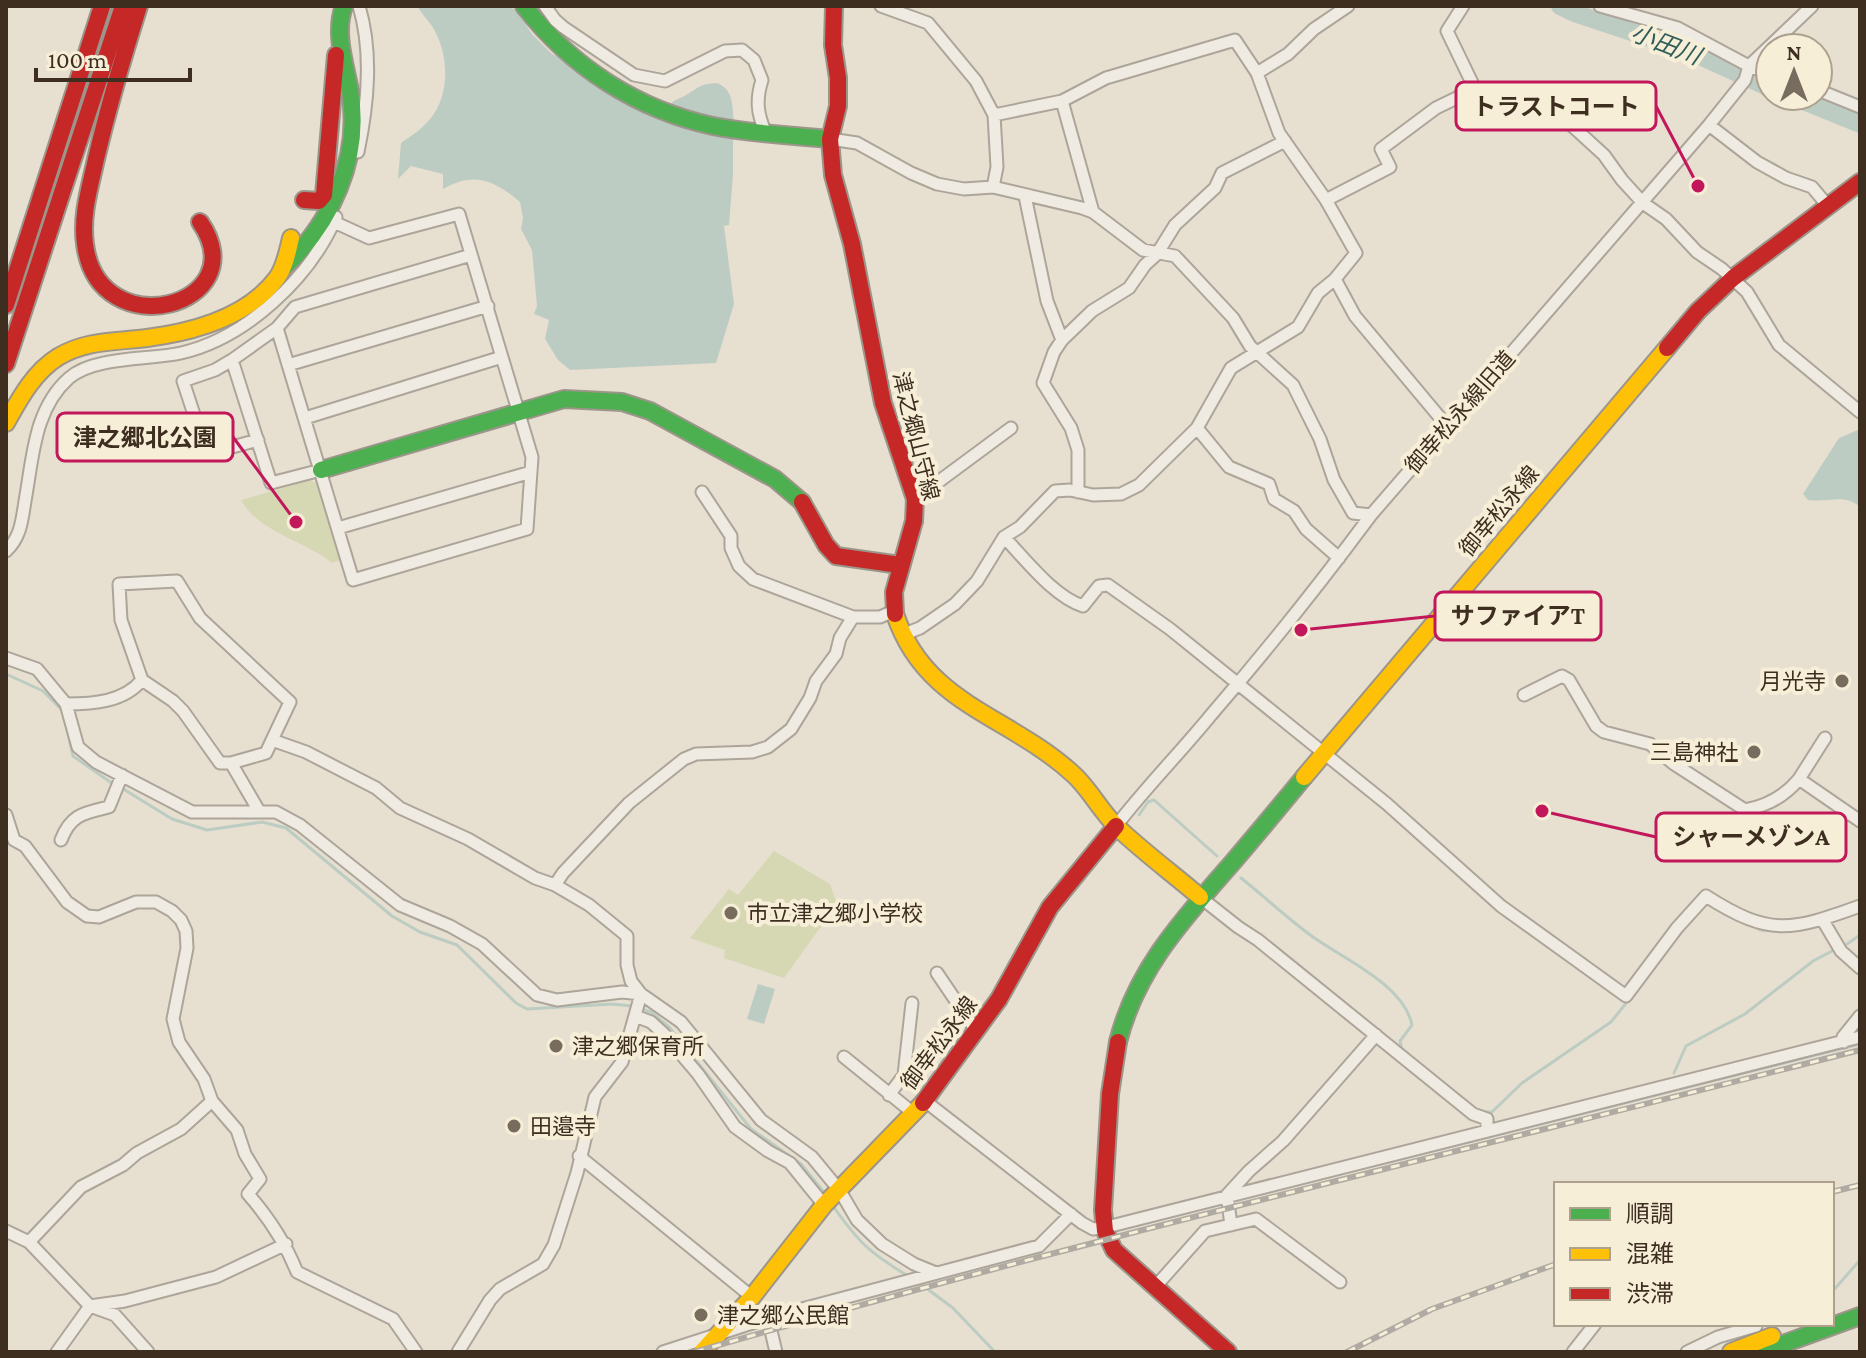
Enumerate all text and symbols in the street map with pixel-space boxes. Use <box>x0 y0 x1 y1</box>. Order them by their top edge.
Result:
water label: 小田川 <box>1628 18 1707 71</box>
scale bar <box>36 32 190 82</box>
north arrow <box>1754 32 1834 112</box>
text: N <box>1787 40 1802 65</box>
text: 100 m <box>48 46 107 73</box>
callout: トラストコート <box>1456 82 1656 130</box>
text: トラストコート <box>1472 93 1640 120</box>
street label: 御幸松永線旧道 <box>1400 346 1520 478</box>
street label: 津之郷山守線 <box>888 369 944 503</box>
callout: 津之郷北公園 <box>57 413 233 461</box>
text: 津之郷北公園 <box>73 424 217 451</box>
street label: 御幸松永線 <box>1454 461 1544 561</box>
callout: サファイアT <box>1435 592 1601 640</box>
text: サファイアT <box>1451 602 1585 629</box>
place label: 月光寺 <box>1760 669 1826 694</box>
marker: 月光寺 <box>1833 672 1851 690</box>
place label: 三島神社 <box>1650 740 1738 765</box>
marker: 三島神社 <box>1745 743 1763 761</box>
callout: シャーメゾンA <box>1656 813 1846 861</box>
text: シャーメゾンA <box>1672 823 1830 850</box>
place label: 市立津之郷小学校 <box>747 901 923 926</box>
marker: 市立津之郷小学校 <box>722 904 740 922</box>
street label: 御幸松永線 <box>896 992 982 1094</box>
place label: 津之郷保育所 <box>572 1034 704 1059</box>
marker: 津之郷保育所 <box>547 1037 565 1055</box>
place label: 田邉寺 <box>530 1114 596 1139</box>
marker: 田邉寺 <box>505 1117 523 1135</box>
legend <box>1554 1182 1834 1326</box>
text: 順調 <box>1626 1200 1674 1227</box>
text: 混雑 <box>1626 1240 1674 1267</box>
text: 渋滞 <box>1626 1280 1674 1307</box>
place label: 津之郷公民館 <box>717 1303 849 1328</box>
marker: 津之郷公民館 <box>692 1306 710 1324</box>

